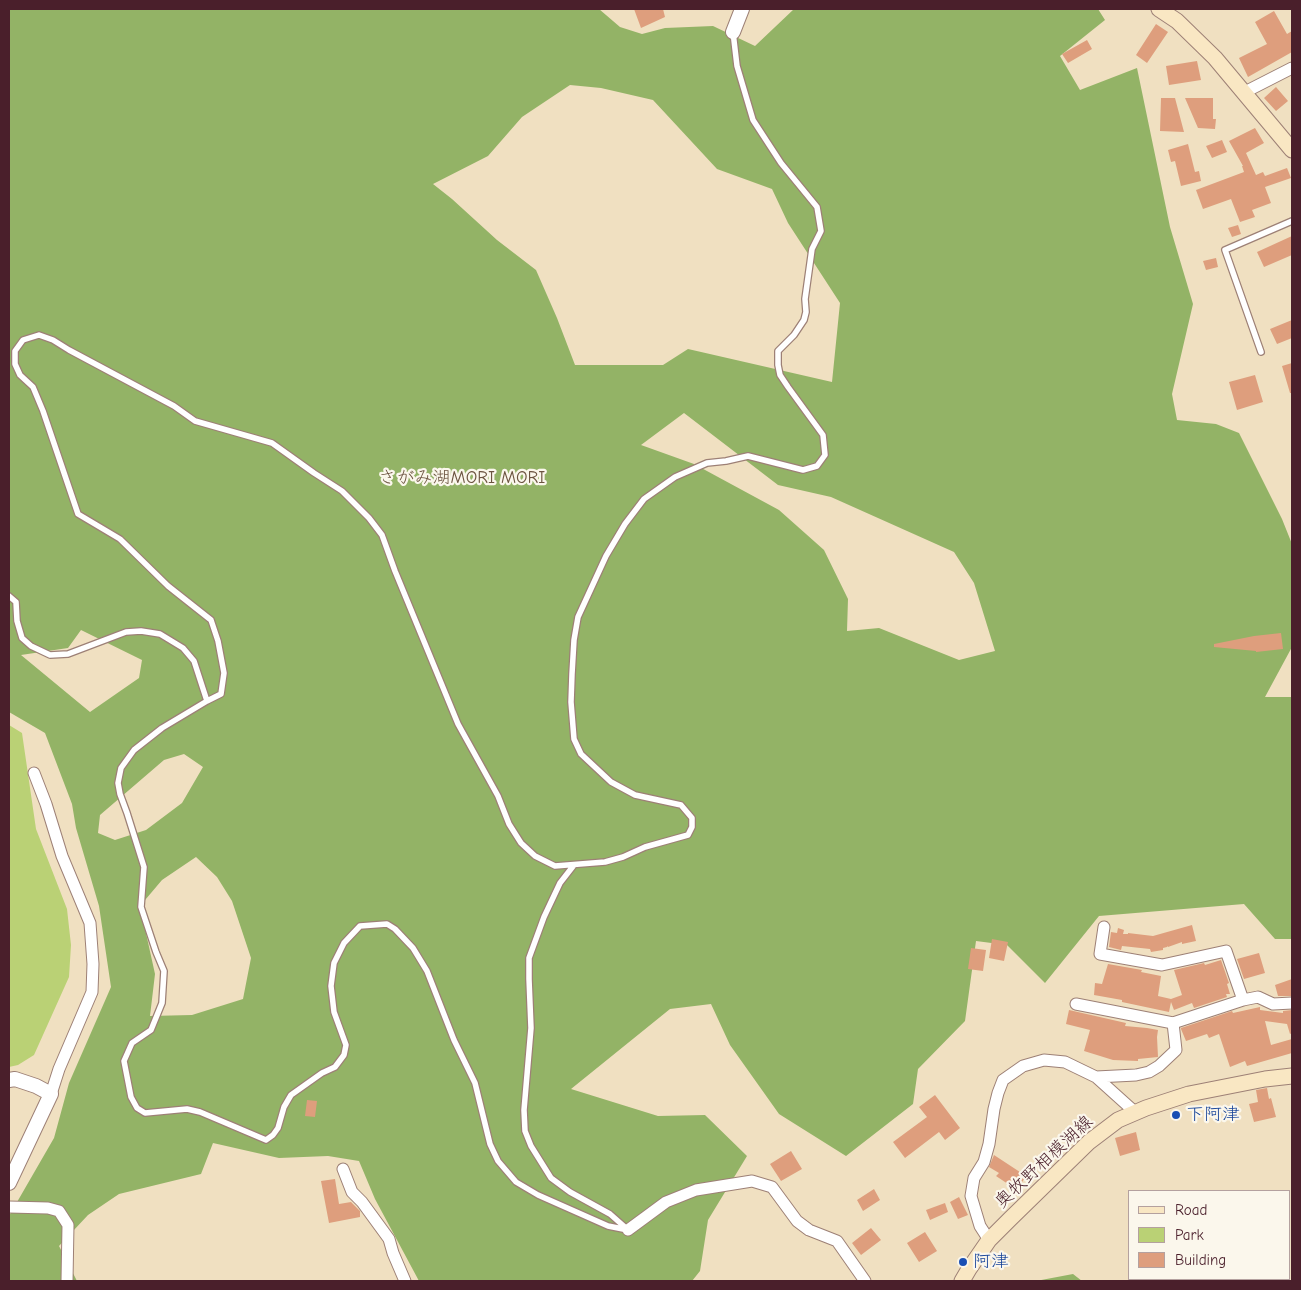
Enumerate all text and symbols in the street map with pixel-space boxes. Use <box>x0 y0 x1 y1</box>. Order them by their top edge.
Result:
park label: さがみ湖MORI MORI <box>379 467 545 489</box>
place label: 下阿津 <box>1186 1104 1240 1126</box>
marker: 下阿津 <box>1170 1109 1182 1121</box>
street label: 奥牧野相模湖線 <box>991 1111 1097 1213</box>
legend <box>1128 1190 1291 1280</box>
text: Road <box>1175 1201 1207 1219</box>
text: Park <box>1175 1226 1204 1244</box>
place label: 阿津 <box>973 1251 1009 1273</box>
text: Building <box>1175 1251 1226 1269</box>
marker: 阿津 <box>957 1256 969 1268</box>

